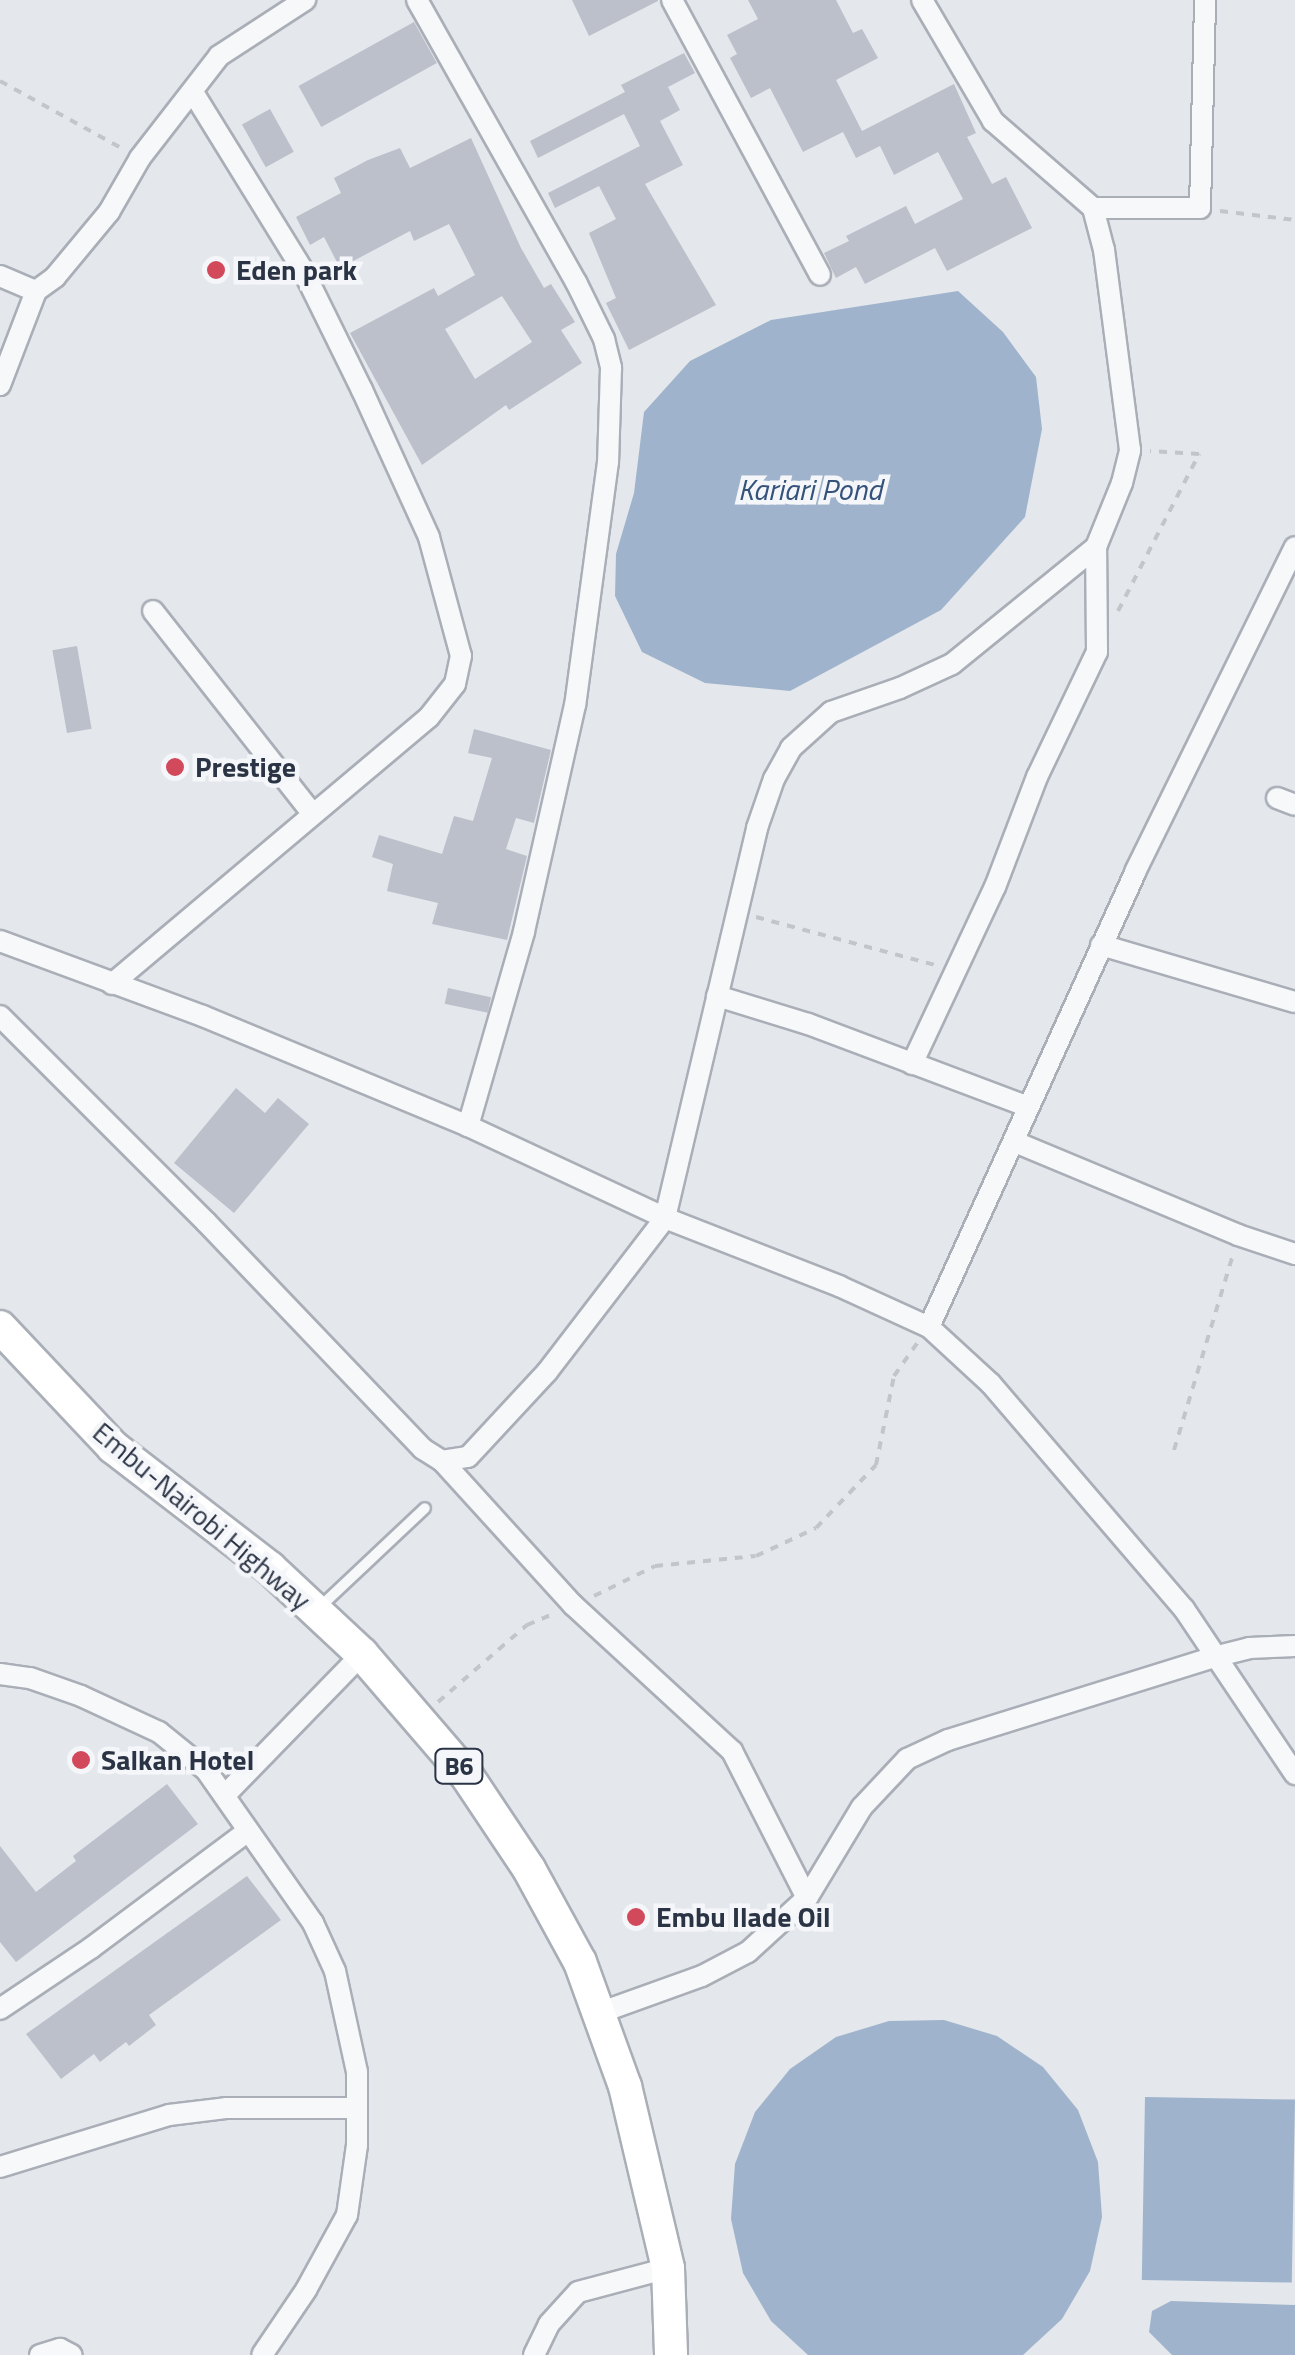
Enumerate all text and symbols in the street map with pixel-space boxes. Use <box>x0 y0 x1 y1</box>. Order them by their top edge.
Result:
place label: Eden park <box>236 253 357 287</box>
marker: Eden park <box>205 259 227 281</box>
water label: Kariari Pond <box>738 471 882 507</box>
place label: Prestige <box>195 750 296 784</box>
marker: Prestige <box>164 756 186 778</box>
street label: Embu-Nairobi Highway <box>86 1415 318 1617</box>
place label: Salkan Hotel <box>101 1743 254 1777</box>
road number: B6 <box>434 1746 484 1786</box>
marker: Salkan Hotel <box>70 1749 92 1771</box>
place label: Embu Ilade Oil <box>656 1900 831 1934</box>
marker: Embu Ilade Oil <box>625 1906 647 1928</box>

